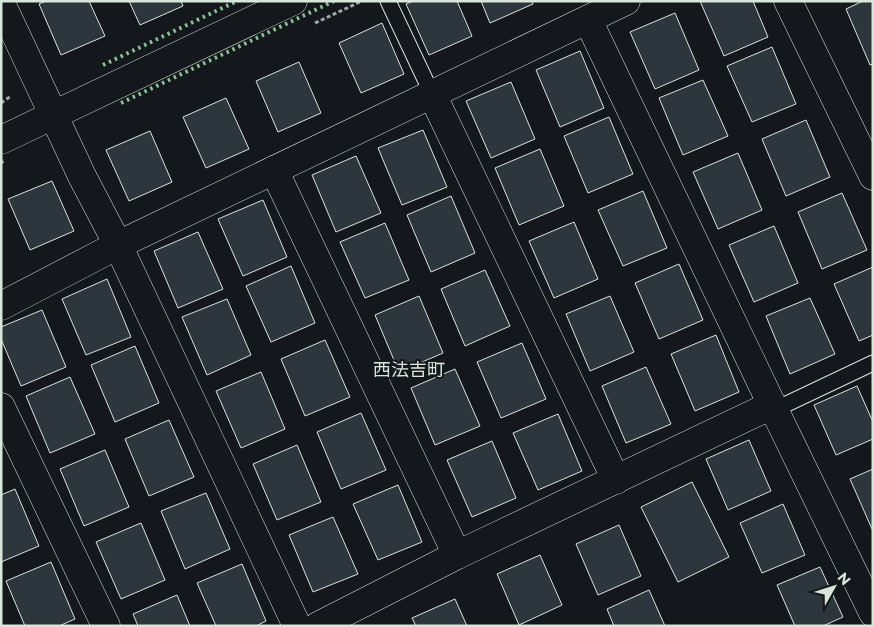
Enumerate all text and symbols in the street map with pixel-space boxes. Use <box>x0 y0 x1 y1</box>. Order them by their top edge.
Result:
district label: 西法吉町 <box>373 359 445 381</box>
north arrow <box>809 562 859 612</box>
text: N <box>834 569 855 589</box>

